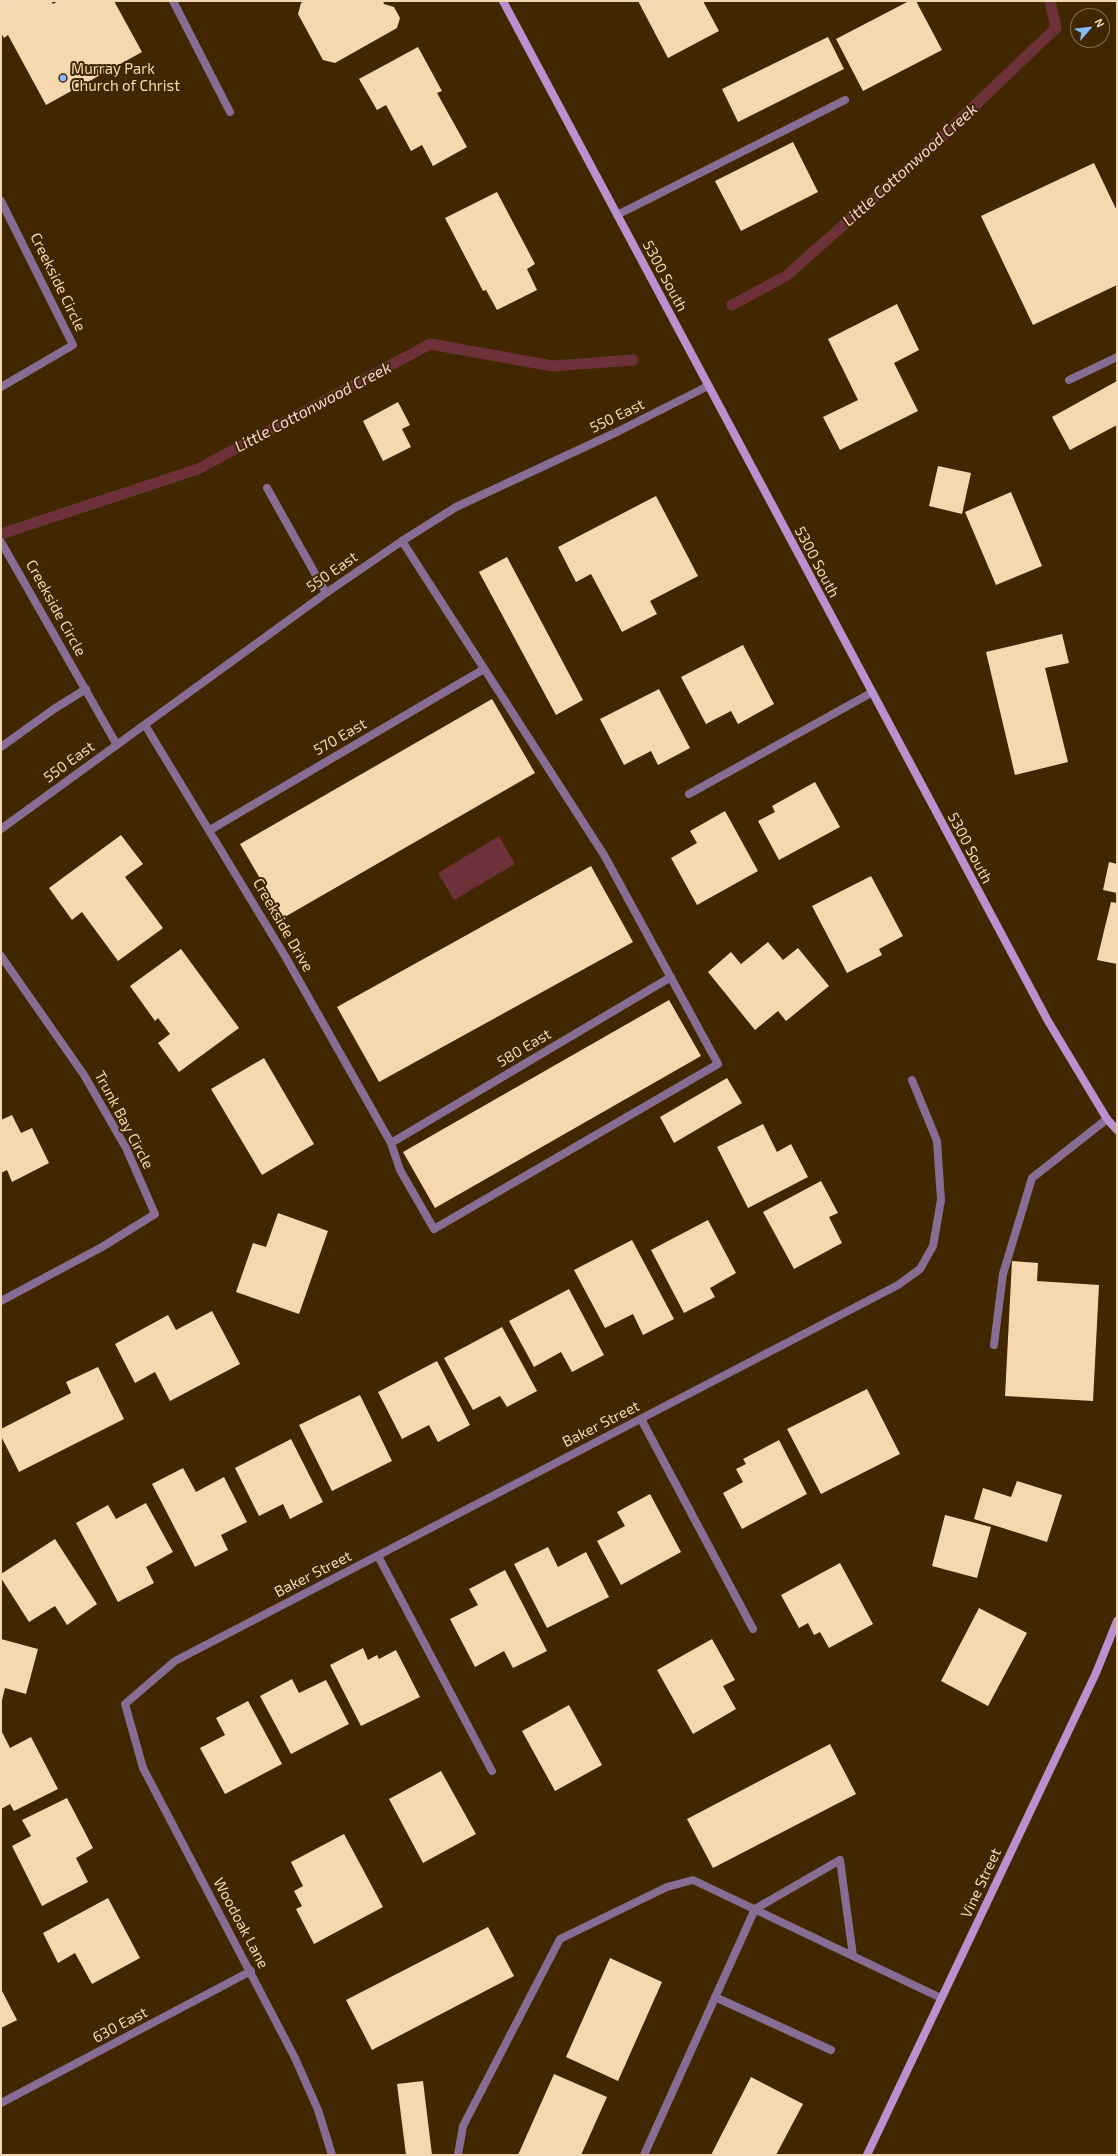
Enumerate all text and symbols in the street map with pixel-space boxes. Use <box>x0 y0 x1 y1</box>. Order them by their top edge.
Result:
north arrow <box>1070 8 1110 48</box>
text: N <box>1093 16 1108 29</box>
place label: Murray Park Church of Christ <box>71 60 180 95</box>
marker: Murray Park Church of Christ <box>58 73 68 83</box>
water label: Little Cottonwood Creek <box>839 100 981 230</box>
street label: Creekside Circle <box>26 230 90 334</box>
street label: 5300 South <box>639 237 691 315</box>
water label: Little Cottonwood Creek <box>231 358 395 456</box>
street label: 550 East <box>587 395 647 437</box>
street label: 5300 South <box>791 523 843 601</box>
street label: 550 East <box>303 548 361 596</box>
street label: Creekside Circle <box>22 557 90 659</box>
street label: 570 East <box>310 715 370 759</box>
street label: 550 East <box>40 738 98 786</box>
street label: 5300 South <box>944 809 996 887</box>
street label: Creekside Drive <box>249 875 317 975</box>
street label: 580 East <box>494 1025 554 1071</box>
street label: Trunk Bay Circle <box>91 1068 157 1172</box>
street label: Baker Street <box>559 1397 643 1451</box>
street label: Baker Street <box>271 1547 355 1601</box>
street label: Vine Street <box>957 1845 1005 1921</box>
street label: Woodoak Lane <box>210 1875 272 1971</box>
street label: 630 East <box>90 2003 150 2047</box>

